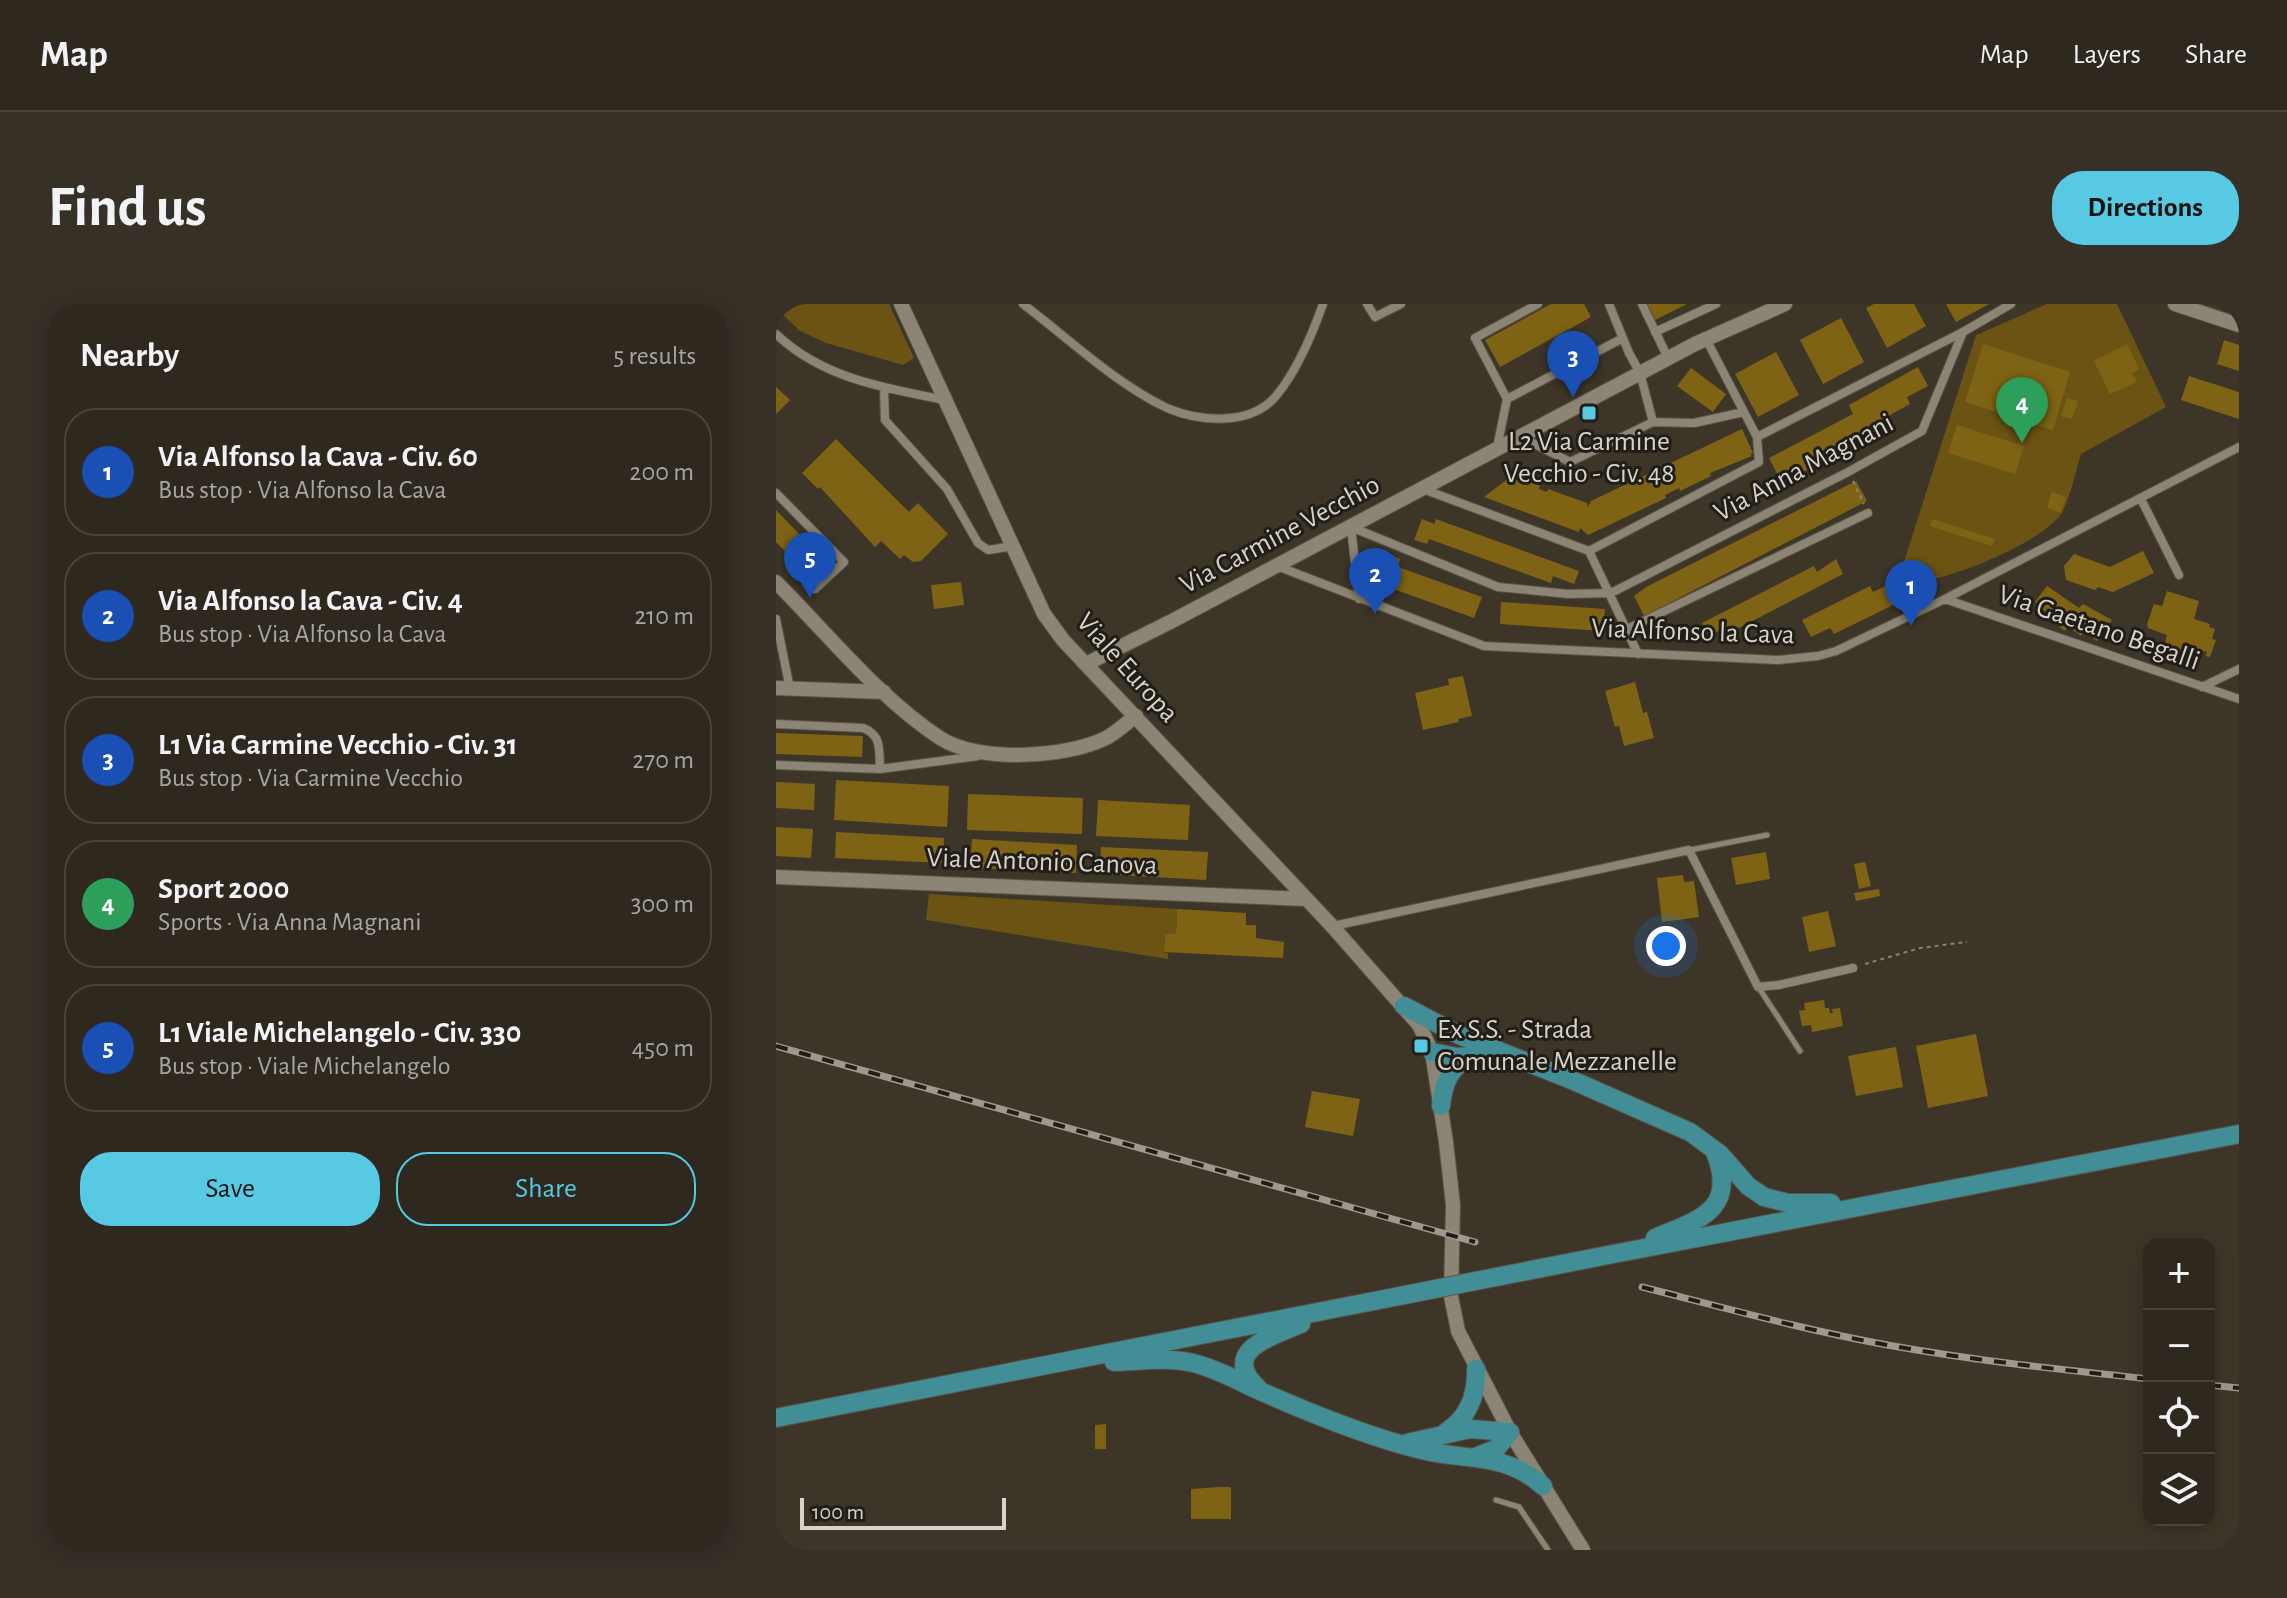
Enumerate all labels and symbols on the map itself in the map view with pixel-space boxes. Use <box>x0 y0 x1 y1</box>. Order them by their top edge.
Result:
pin: 3 <box>1547 331 1599 397</box>
pin: 4 <box>1996 377 2048 443</box>
marker: L2 Via Carmine Vecchio - Civ. 48 <box>1580 404 1598 422</box>
street label: Via Anna Magnani <box>1710 409 1898 527</box>
place label: L2 Via Carmine Vecchio - Civ. 48 <box>1504 428 1674 488</box>
street label: Via Carmine Vecchio <box>1176 471 1384 599</box>
pin: 5 <box>784 532 836 598</box>
pin: 2 <box>1349 548 1401 614</box>
pin: 1 <box>1885 560 1937 626</box>
street label: Via Gaetano Begalli <box>1995 580 2203 676</box>
street label: Viale Europa <box>1071 608 1183 728</box>
street label: Via Alfonso la Cava <box>1591 614 1795 650</box>
street label: Viale Antonio Canova <box>926 844 1158 880</box>
your location <box>1646 926 1686 966</box>
place label: Ex S.S. - Strada Comunale Mezzanelle <box>1437 1016 1677 1076</box>
marker: Ex S.S. - Strada Comunale Mezzanelle <box>1412 1037 1430 1055</box>
scale bar <box>800 1494 1006 1530</box>

